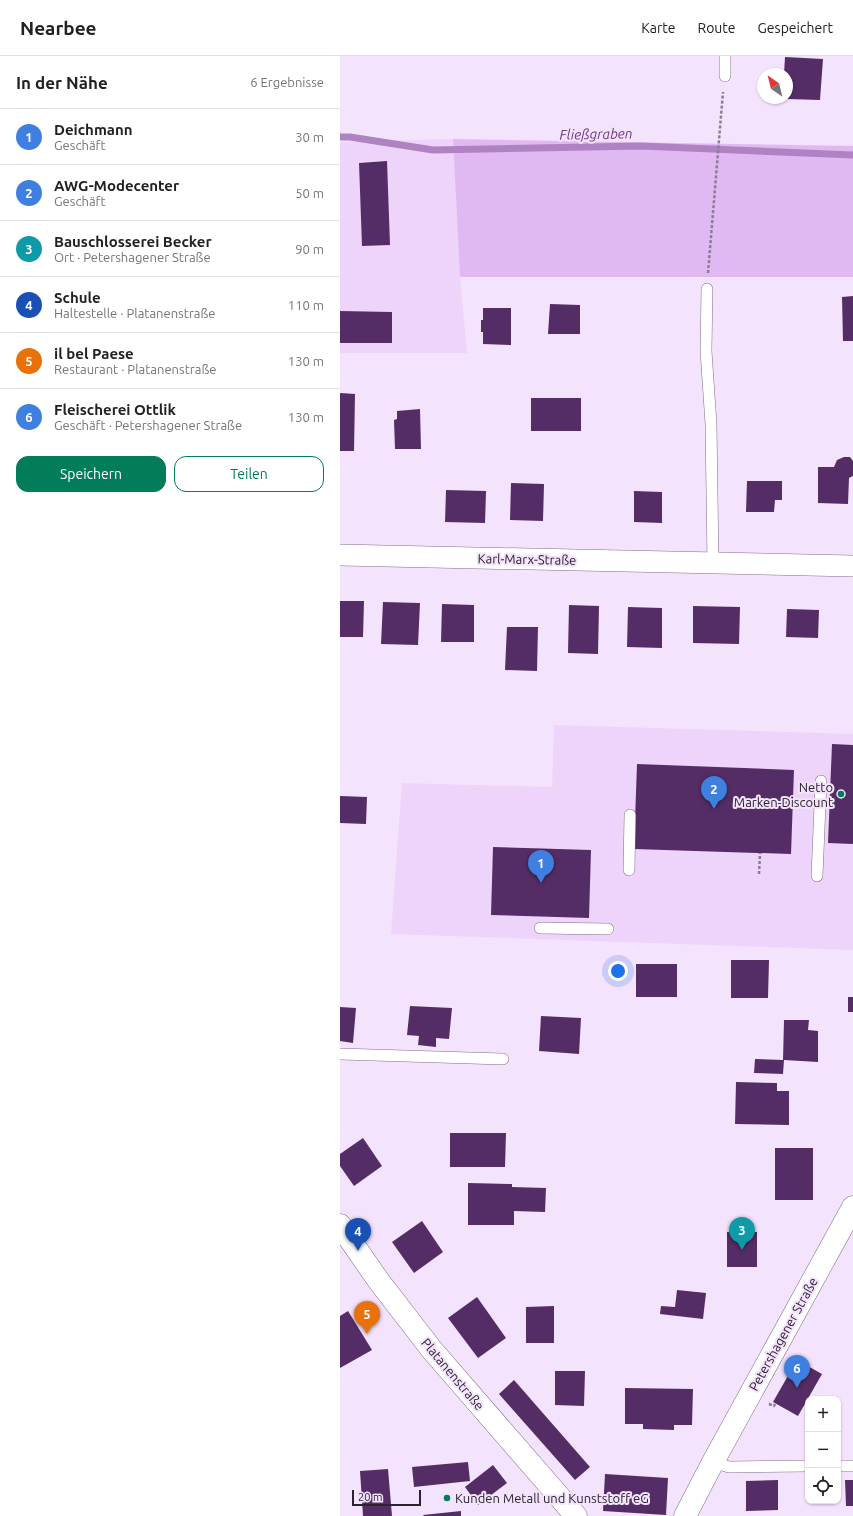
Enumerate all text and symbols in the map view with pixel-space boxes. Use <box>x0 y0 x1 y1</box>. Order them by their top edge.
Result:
text: Nearbee <box>20 17 97 39</box>
text: Karte <box>641 20 675 36</box>
text: Route <box>697 20 736 36</box>
text: Gespeichert <box>758 20 833 36</box>
north arrow <box>757 68 793 104</box>
text: In der Nähe <box>16 73 108 92</box>
text: 6 Ergebnisse <box>250 75 324 89</box>
text: Deichmann <box>54 121 133 138</box>
water label: Fließgraben <box>559 125 633 143</box>
text: 1 <box>25 130 33 144</box>
text: 30 m <box>295 130 324 144</box>
text: Geschäft <box>54 138 106 152</box>
text: AWG-Modecenter <box>54 177 179 194</box>
text: 2 <box>25 186 33 200</box>
text: 50 m <box>295 186 324 200</box>
text: Geschäft <box>54 194 106 208</box>
text: Bauschlosserei Becker <box>54 233 212 250</box>
text: 3 <box>25 242 33 256</box>
text: 90 m <box>295 242 324 256</box>
text: Ort · Petershagener Straße <box>54 250 211 264</box>
text: Schule <box>54 289 101 306</box>
text: 4 <box>25 298 33 312</box>
text: 110 m <box>288 298 324 312</box>
text: Haltestelle · Platanenstraße <box>54 306 216 320</box>
text: il bel Paese <box>54 345 134 362</box>
text: 5 <box>25 354 33 368</box>
text: 130 m <box>288 354 324 368</box>
text: Restaurant · Platanenstraße <box>54 362 216 376</box>
text: Fleischerei Ottlik <box>54 401 176 418</box>
text: 6 <box>25 410 33 424</box>
text: 130 m <box>288 410 324 424</box>
text: Geschäft · Petershagener Straße <box>54 418 242 432</box>
button: Speichern <box>16 456 166 492</box>
button: Teilen <box>174 456 324 492</box>
street label: Karl-Marx-Straße <box>478 551 576 567</box>
pin: 2 <box>701 776 727 809</box>
place label: Netto Marken-Discount <box>734 780 833 809</box>
marker: Netto Marken-Discount <box>836 789 846 799</box>
pin: 1 <box>528 850 554 883</box>
your location <box>608 961 628 981</box>
pin: 3 <box>729 1217 755 1250</box>
pin: 4 <box>345 1218 371 1251</box>
street label: Petershagener Straße <box>746 1275 820 1393</box>
pin: 5 <box>354 1301 380 1334</box>
street label: Platanenstraße <box>419 1335 487 1413</box>
pin: 6 <box>784 1355 810 1388</box>
map controls <box>805 1396 841 1504</box>
button: + <box>805 1396 841 1432</box>
button: − <box>805 1432 841 1468</box>
button: locate <box>805 1468 841 1504</box>
scale bar <box>352 1488 421 1507</box>
text: 20 m <box>358 1491 382 1503</box>
place label: Kunden Metall und Kunststoff eG <box>455 1491 649 1505</box>
marker: Kunden Metall und Kunststoff eG <box>442 1493 452 1503</box>

